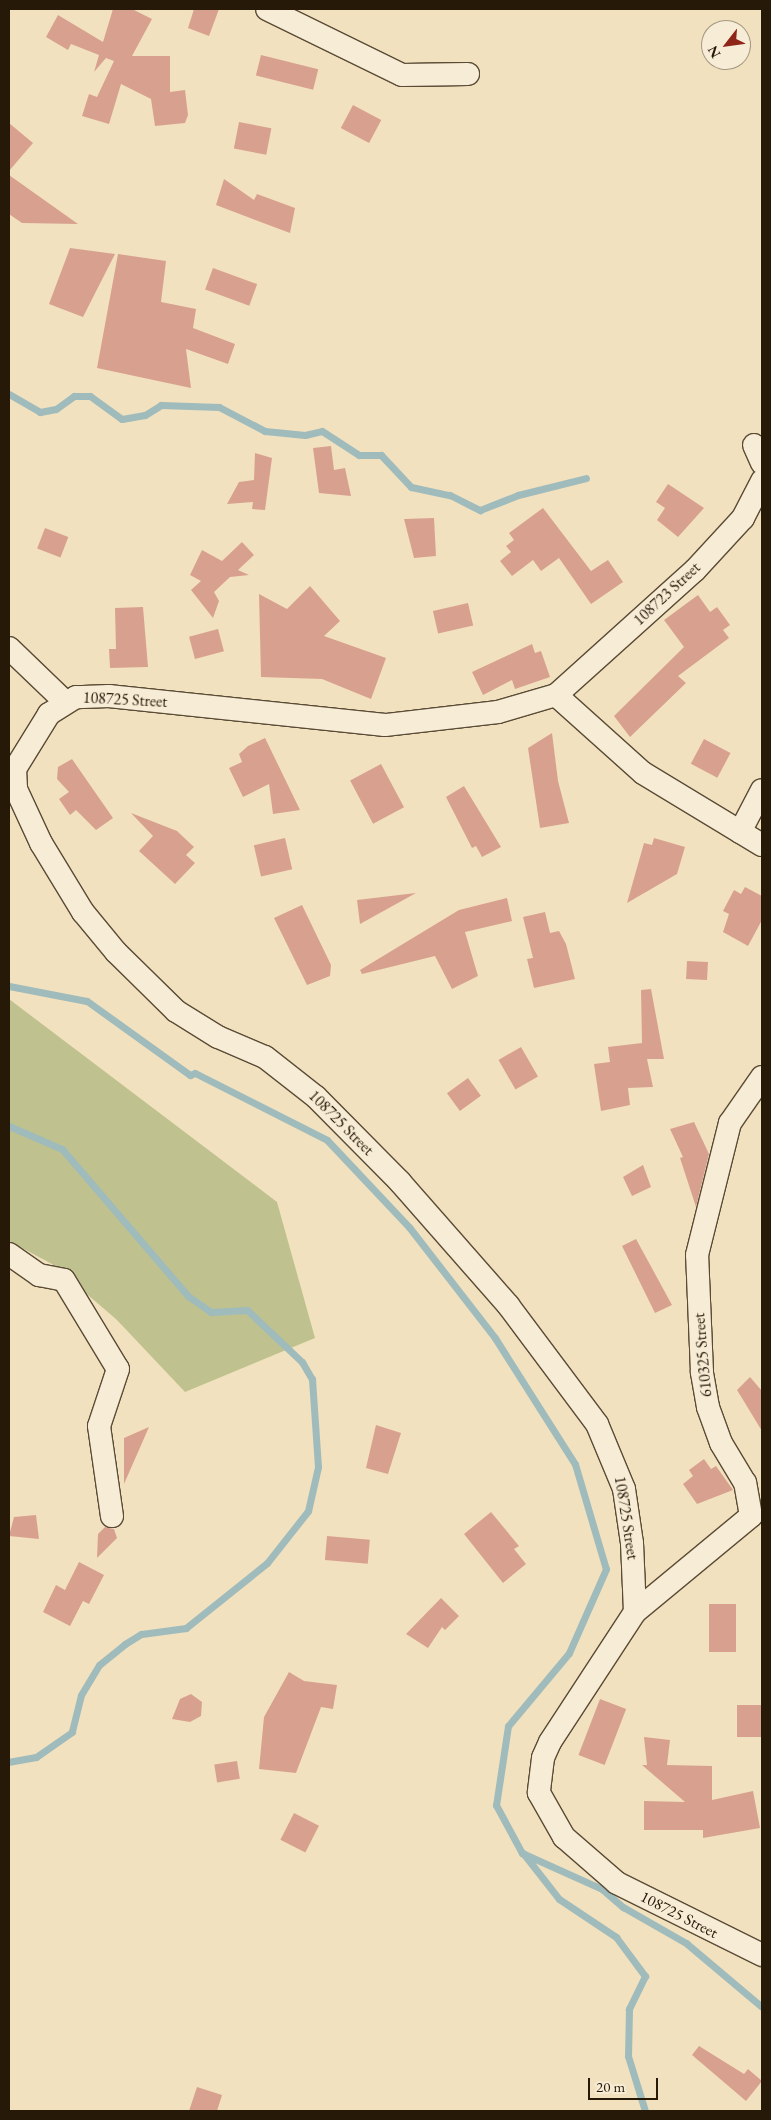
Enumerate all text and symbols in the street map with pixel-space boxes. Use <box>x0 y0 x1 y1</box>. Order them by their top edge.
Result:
north arrow <box>701 20 751 70</box>
text: N <box>703 43 725 61</box>
street label: 108723 Street <box>630 558 704 630</box>
street label: 108725 Street <box>82 688 168 712</box>
street label: 108725 Street <box>304 1086 378 1160</box>
street label: 610325 Street <box>690 1312 716 1398</box>
street label: 108725 Street <box>610 1475 642 1561</box>
street label: 108725 Street <box>637 1887 721 1943</box>
scale bar <box>591 2068 661 2100</box>
text: 20 m <box>596 2077 625 2096</box>

